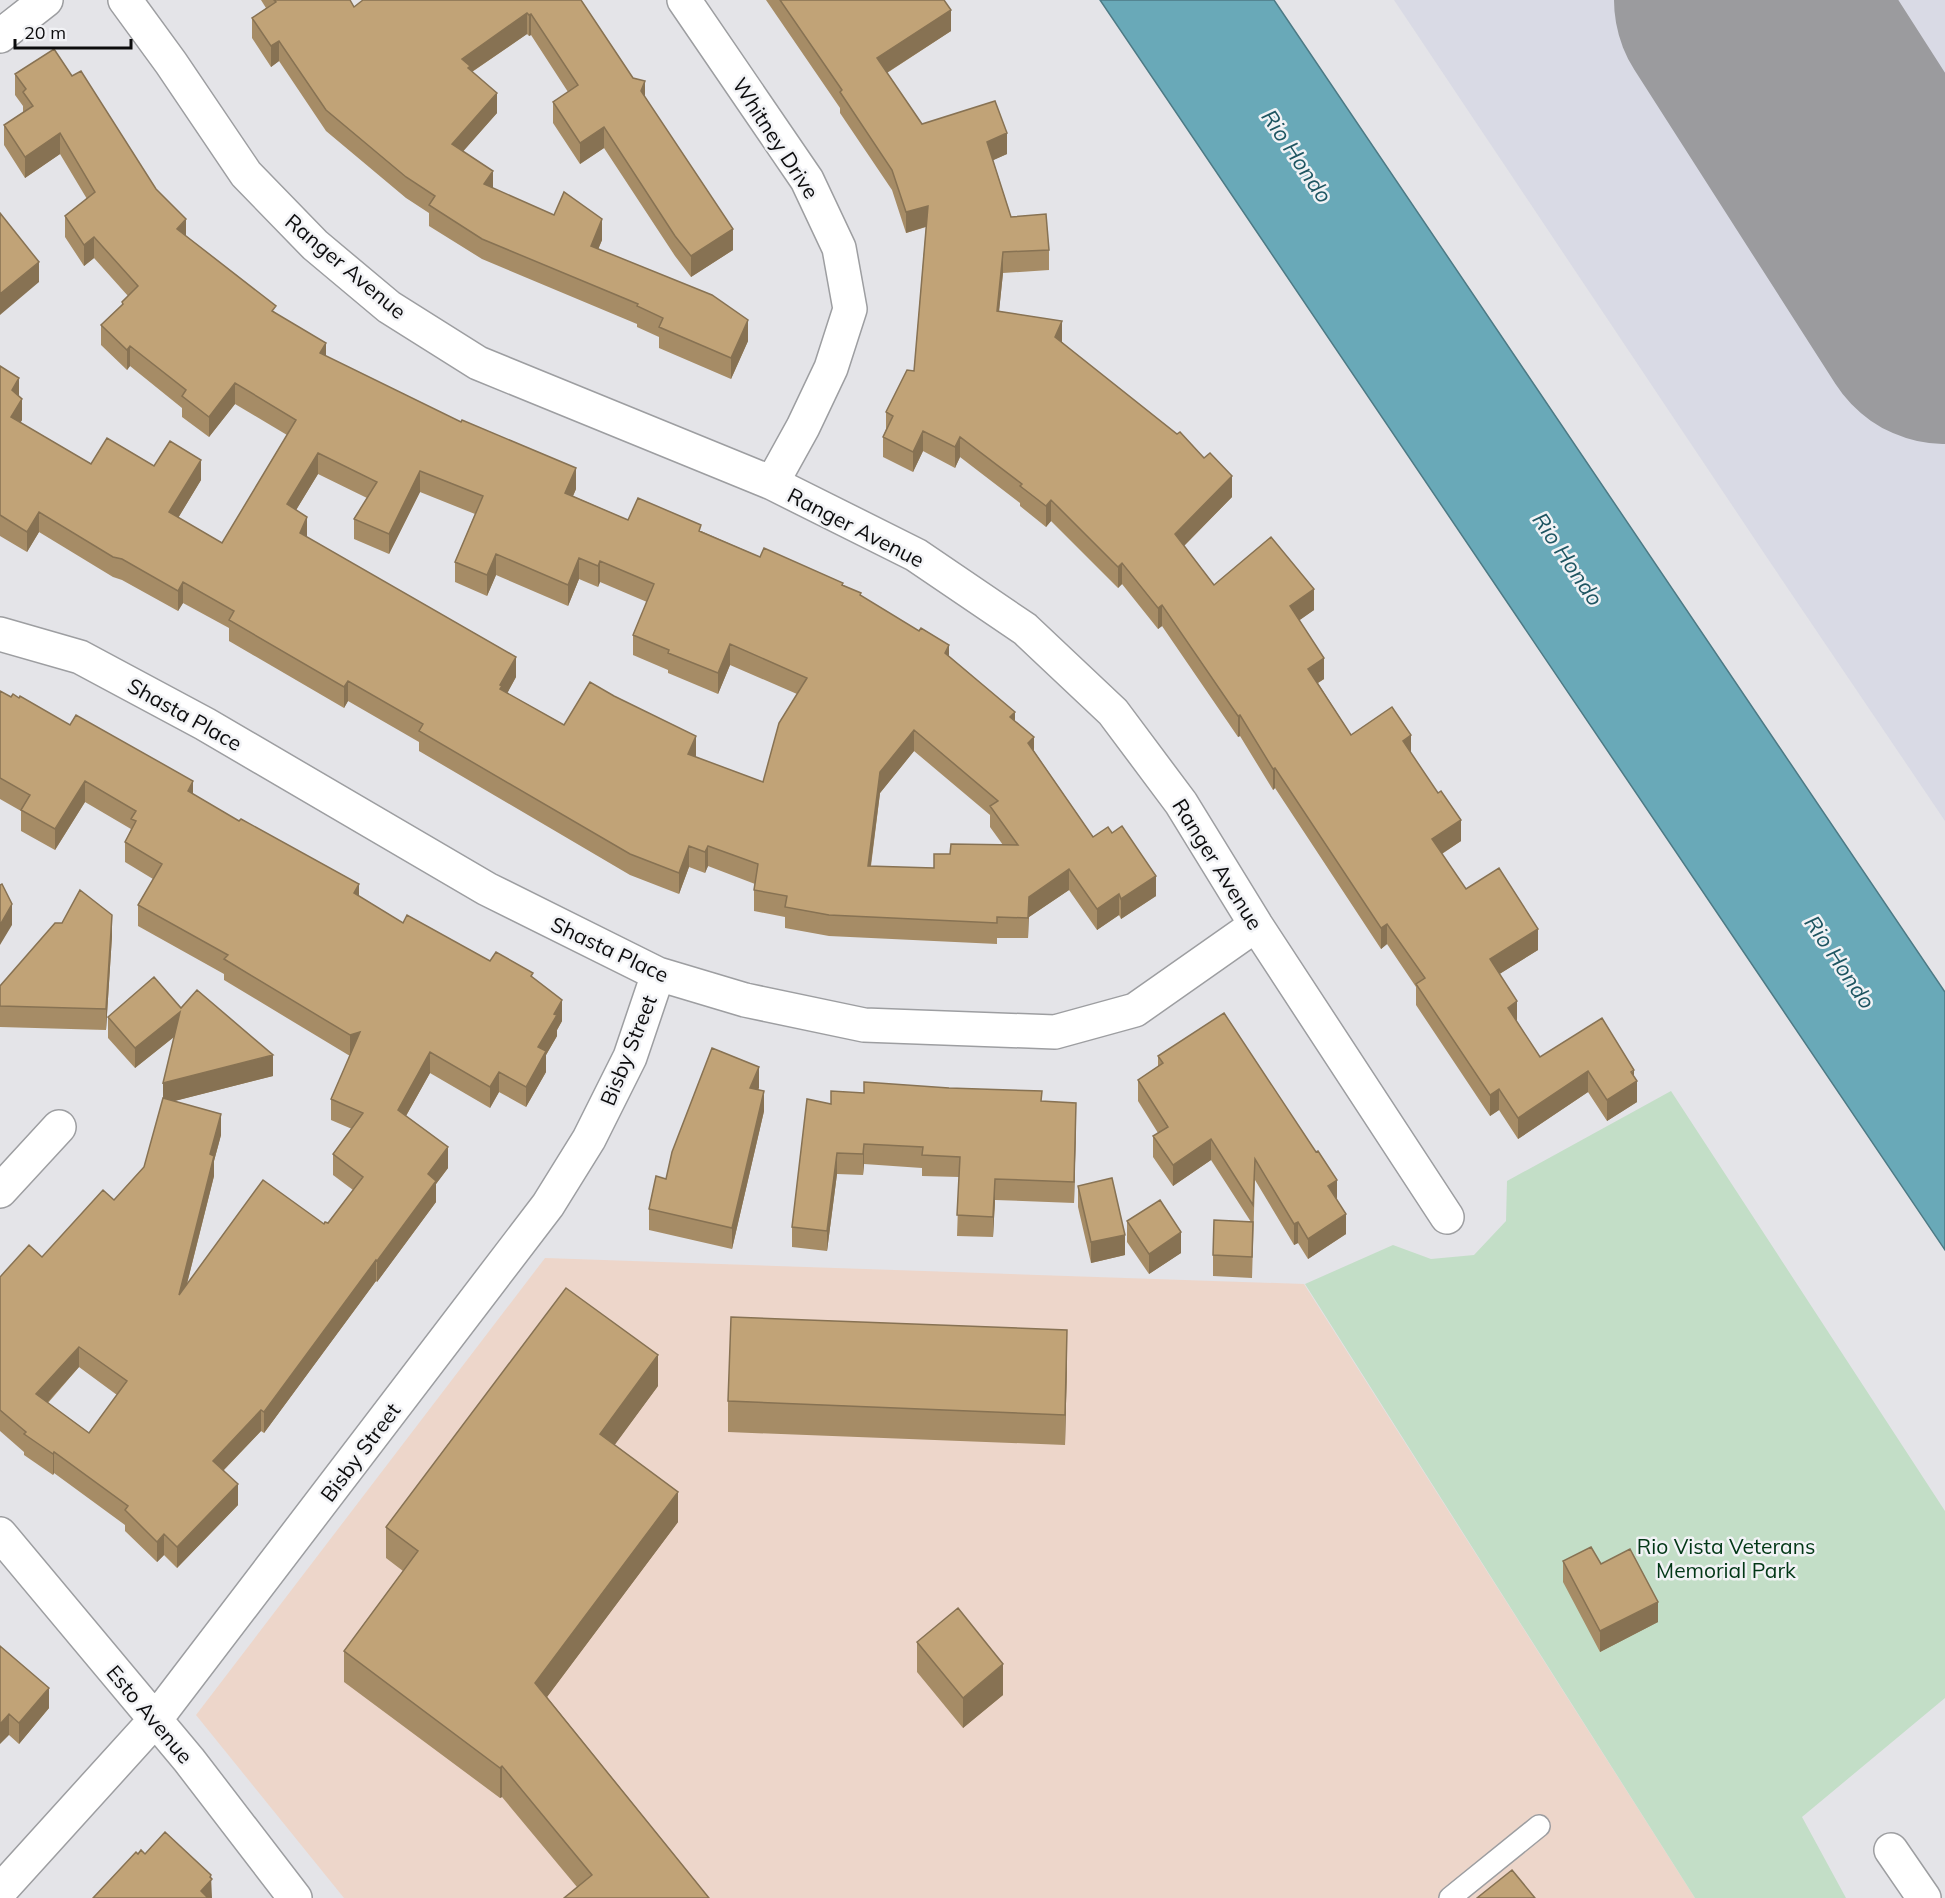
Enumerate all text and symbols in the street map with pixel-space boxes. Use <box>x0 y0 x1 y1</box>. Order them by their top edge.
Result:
scale bar <box>15 12 130 50</box>
text: 20 m <box>24 21 66 44</box>
street label: Whitney Drive <box>727 73 825 203</box>
water label: Rio Hondo <box>1256 104 1338 208</box>
street label: Ranger Avenue <box>280 208 412 324</box>
street label: Ranger Avenue <box>783 481 929 573</box>
water label: Rio Hondo <box>1527 507 1609 611</box>
street label: Shasta Place <box>123 672 247 756</box>
street label: Ranger Avenue <box>1167 794 1269 934</box>
street label: Shasta Place <box>547 910 673 988</box>
water label: Rio Hondo <box>1799 910 1881 1014</box>
street label: Bisby Street <box>594 991 662 1109</box>
street label: Bisby Street <box>314 1398 406 1506</box>
park label: Rio Vista Veterans Memorial Park <box>1637 1533 1815 1583</box>
street label: Esto Avenue <box>101 1660 199 1768</box>

